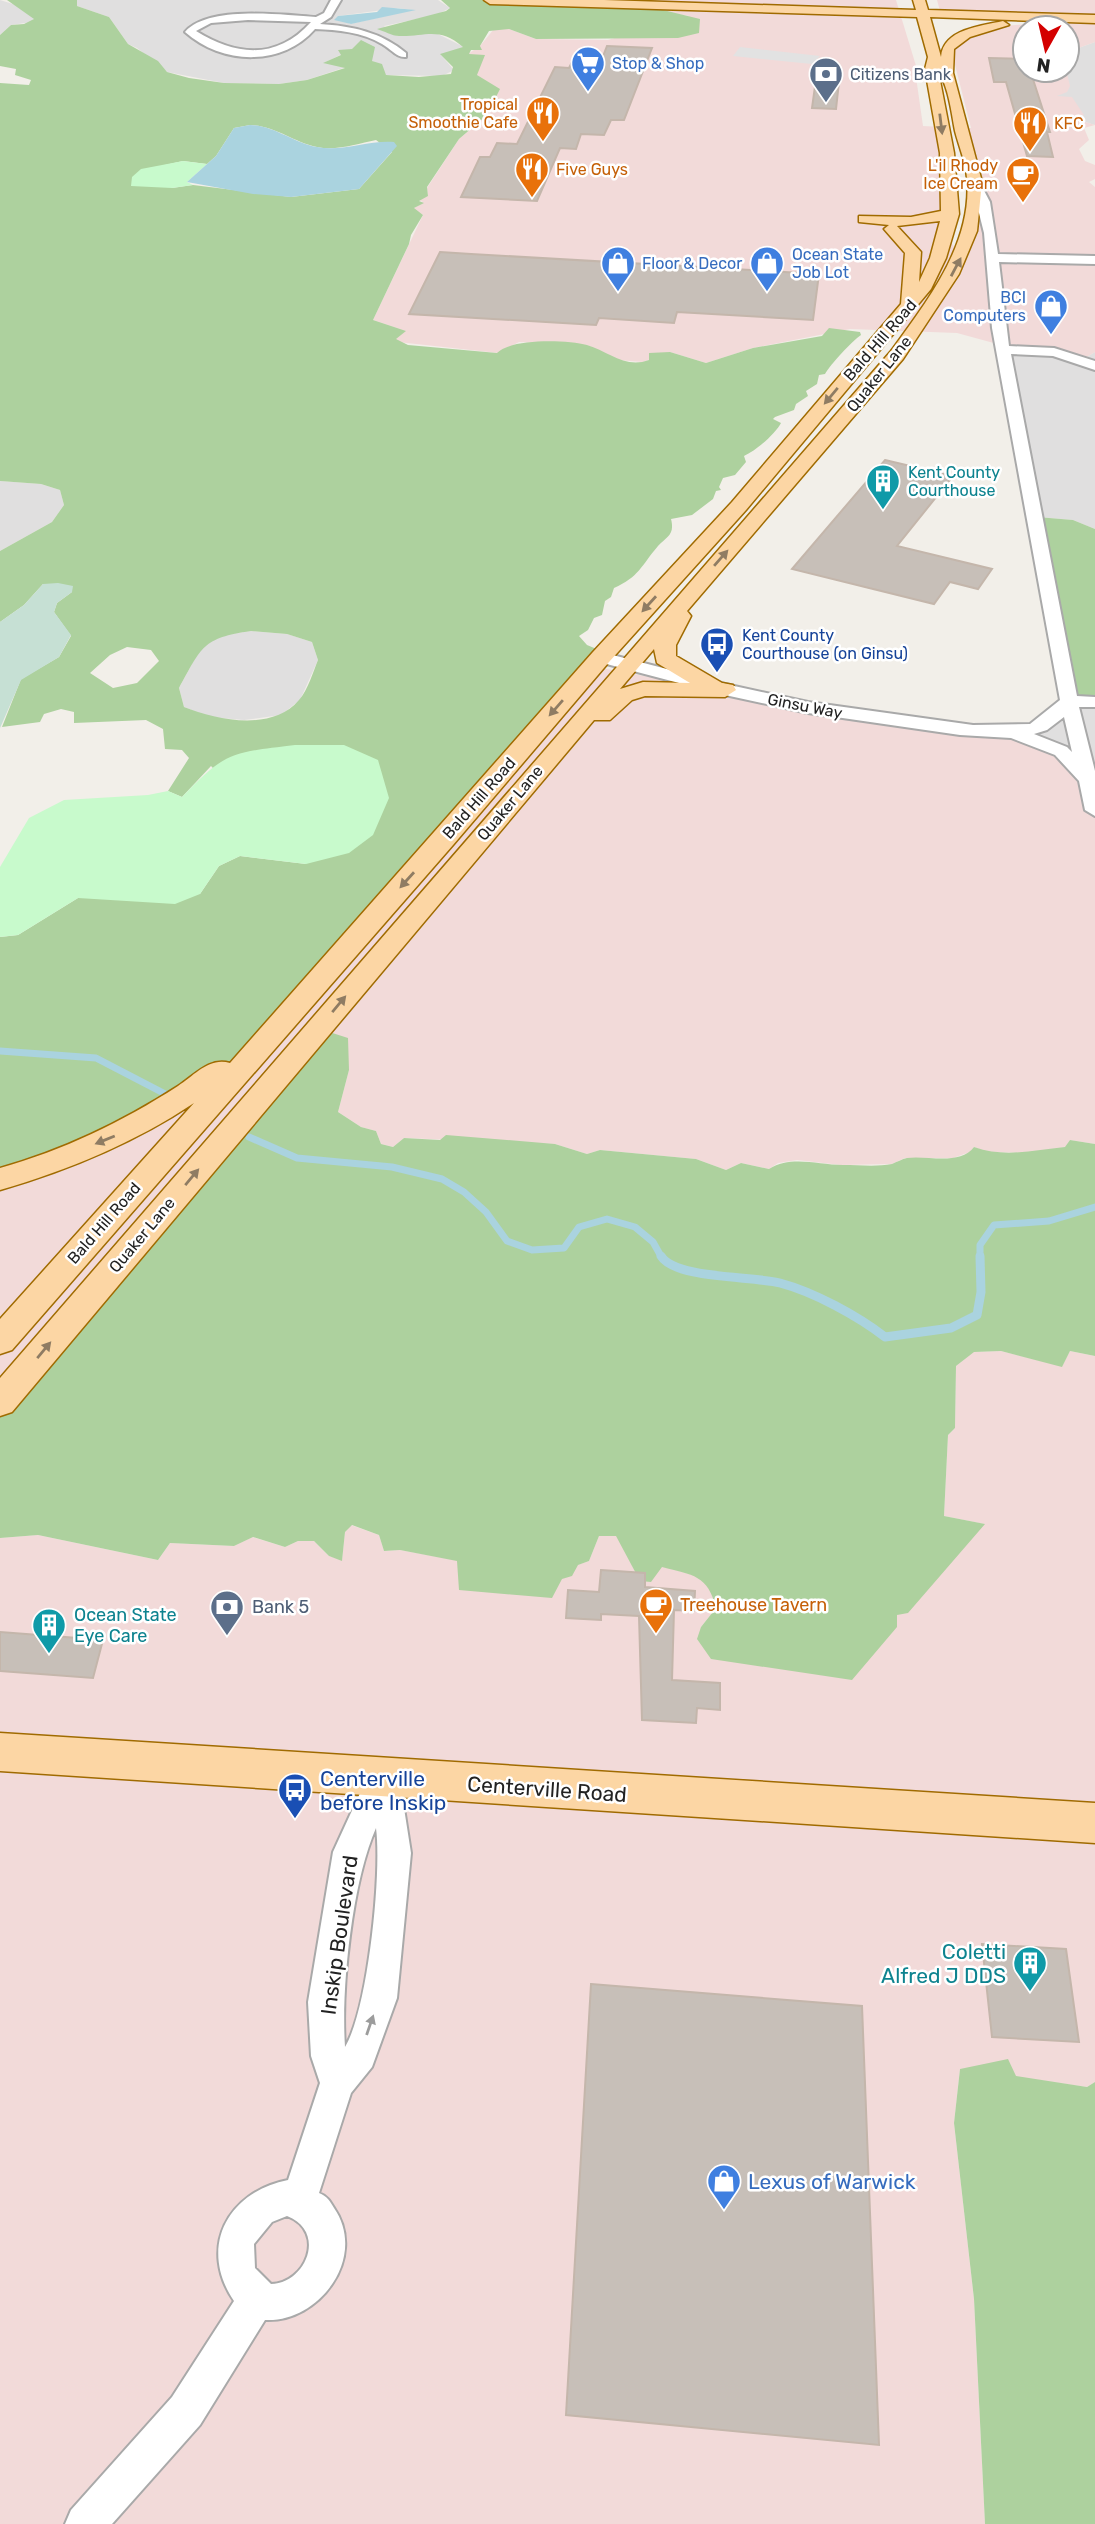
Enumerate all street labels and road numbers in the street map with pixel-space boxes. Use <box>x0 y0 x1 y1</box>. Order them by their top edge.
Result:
street label: Bald Hill Road <box>839 295 921 385</box>
street label: Quaker Lane <box>843 332 915 416</box>
street label: Ginsu Way <box>766 689 844 723</box>
street label: Bald Hill Road <box>438 753 520 843</box>
street label: Quaker Lane <box>473 762 547 844</box>
street label: Bald Hill Road <box>63 1178 145 1268</box>
street label: Quaker Lane <box>105 1194 179 1276</box>
street label: Centerville Road <box>466 1771 628 1807</box>
street label: Inskip Boulevard <box>315 1854 363 2016</box>

